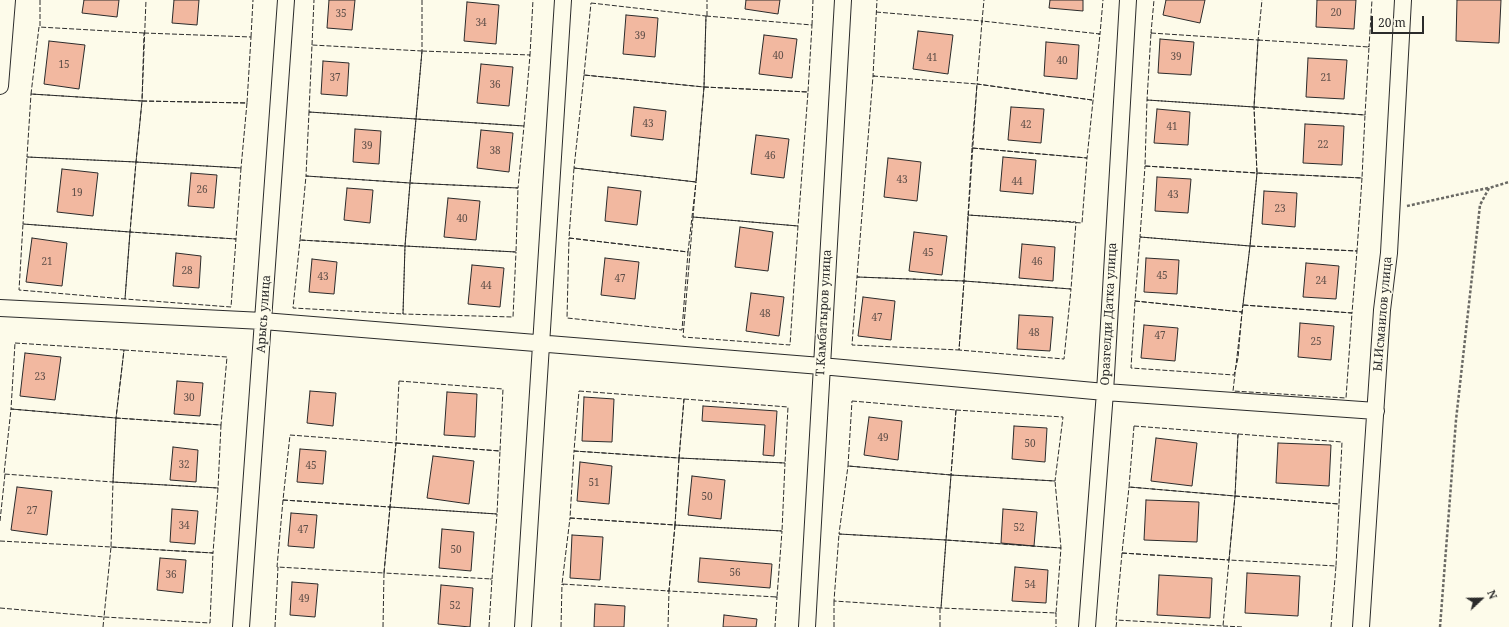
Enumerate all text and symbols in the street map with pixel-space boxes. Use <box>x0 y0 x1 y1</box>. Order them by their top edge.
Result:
house number: 20 <box>1330 7 1342 19</box>
house number: 35 <box>335 8 347 20</box>
scale bar <box>1373 8 1426 34</box>
text: 20 m <box>1378 14 1406 31</box>
house number: 34 <box>475 17 487 29</box>
house number: 39 <box>634 30 646 42</box>
house number: 40 <box>772 50 784 62</box>
house number: 39 <box>1170 51 1182 63</box>
house number: 41 <box>926 52 938 64</box>
house number: 40 <box>1056 55 1068 67</box>
house number: 15 <box>58 59 70 71</box>
house number: 37 <box>329 72 341 84</box>
house number: 21 <box>1320 72 1332 84</box>
house number: 36 <box>489 79 501 91</box>
house number: 43 <box>642 118 654 130</box>
house number: 42 <box>1020 119 1032 131</box>
house number: 41 <box>1166 121 1178 133</box>
house number: 22 <box>1317 139 1329 151</box>
house number: 39 <box>361 140 373 152</box>
house number: 38 <box>489 145 501 157</box>
house number: 46 <box>764 150 776 162</box>
house number: 43 <box>896 174 908 186</box>
house number: 44 <box>1011 176 1023 188</box>
house number: 26 <box>196 184 208 196</box>
house number: 19 <box>71 187 83 199</box>
house number: 43 <box>1167 189 1179 201</box>
house number: 23 <box>1274 203 1286 215</box>
house number: 40 <box>456 213 468 225</box>
street label: Оразгелди Датка улица <box>1098 242 1120 386</box>
house number: 45 <box>922 247 934 259</box>
street label: Т.Камбатыров улица <box>813 249 835 377</box>
house number: 21 <box>41 256 53 268</box>
house number: 46 <box>1031 256 1043 268</box>
street label: Ы.Исмаилов улица <box>1371 256 1395 372</box>
house number: 28 <box>181 265 193 277</box>
house number: 45 <box>1156 270 1168 282</box>
house number: 43 <box>317 271 329 283</box>
house number: 47 <box>614 273 626 285</box>
street label: Арысь улица <box>254 274 274 354</box>
house number: 24 <box>1315 275 1327 287</box>
house number: 44 <box>480 280 492 292</box>
house number: 48 <box>759 308 771 320</box>
house number: 47 <box>871 312 883 324</box>
house number: 48 <box>1028 327 1040 339</box>
house number: 47 <box>1154 330 1166 342</box>
house number: 25 <box>1310 336 1322 348</box>
house number: 23 <box>34 371 46 383</box>
house number: 30 <box>183 392 195 404</box>
house number: 49 <box>877 432 889 444</box>
house number: 50 <box>1024 438 1036 450</box>
house number: 32 <box>178 459 190 471</box>
house number: 45 <box>305 460 317 472</box>
house number: 51 <box>588 477 600 489</box>
house number: 50 <box>701 491 713 503</box>
house number: 27 <box>26 505 38 517</box>
house number: 34 <box>178 520 190 532</box>
house number: 52 <box>1013 522 1025 534</box>
house number: 47 <box>297 524 309 536</box>
house number: 50 <box>450 544 462 556</box>
house number: 56 <box>729 567 741 579</box>
house number: 36 <box>165 569 177 581</box>
house number: 54 <box>1024 579 1036 591</box>
north arrow <box>1461 579 1501 619</box>
text: N <box>1484 587 1501 601</box>
house number: 49 <box>298 593 310 605</box>
house number: 52 <box>449 600 461 612</box>

